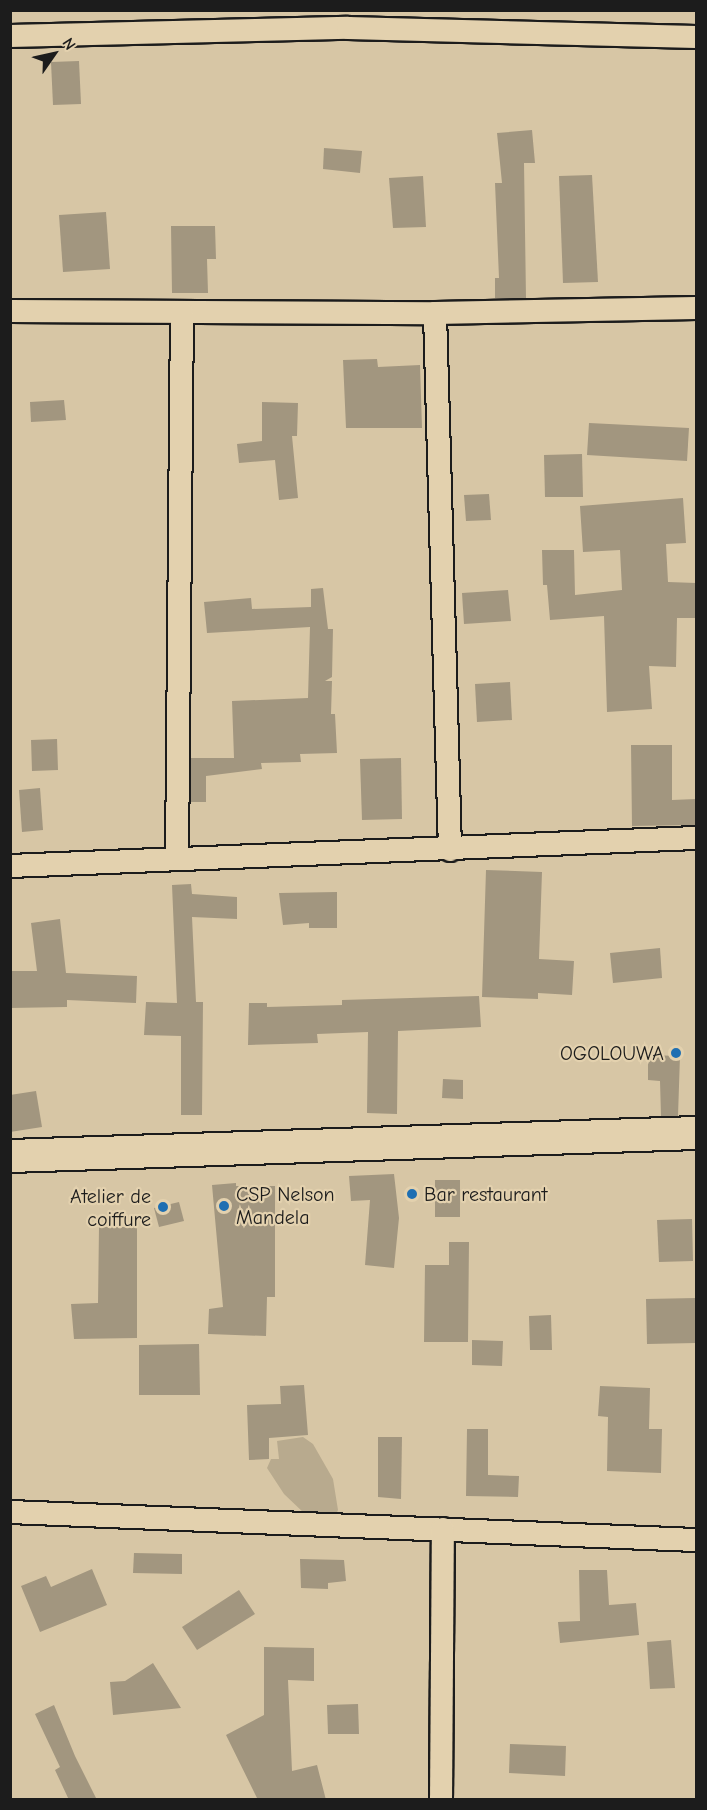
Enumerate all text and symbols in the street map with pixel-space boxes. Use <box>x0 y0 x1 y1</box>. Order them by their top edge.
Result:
north arrow <box>24 24 84 84</box>
text: N <box>59 35 79 53</box>
place label: OGOLOUWA <box>560 1041 664 1065</box>
marker: OGOLOUWA <box>669 1046 683 1060</box>
place label: CSP Nelson Mandela <box>236 1182 335 1229</box>
place label: Bar restaurant <box>424 1182 548 1206</box>
place label: Atelier de coiffure <box>70 1184 151 1231</box>
marker: Bar restaurant <box>405 1187 419 1201</box>
marker: CSP Nelson Mandela <box>217 1199 231 1213</box>
marker: Atelier de coiffure <box>156 1200 170 1214</box>

